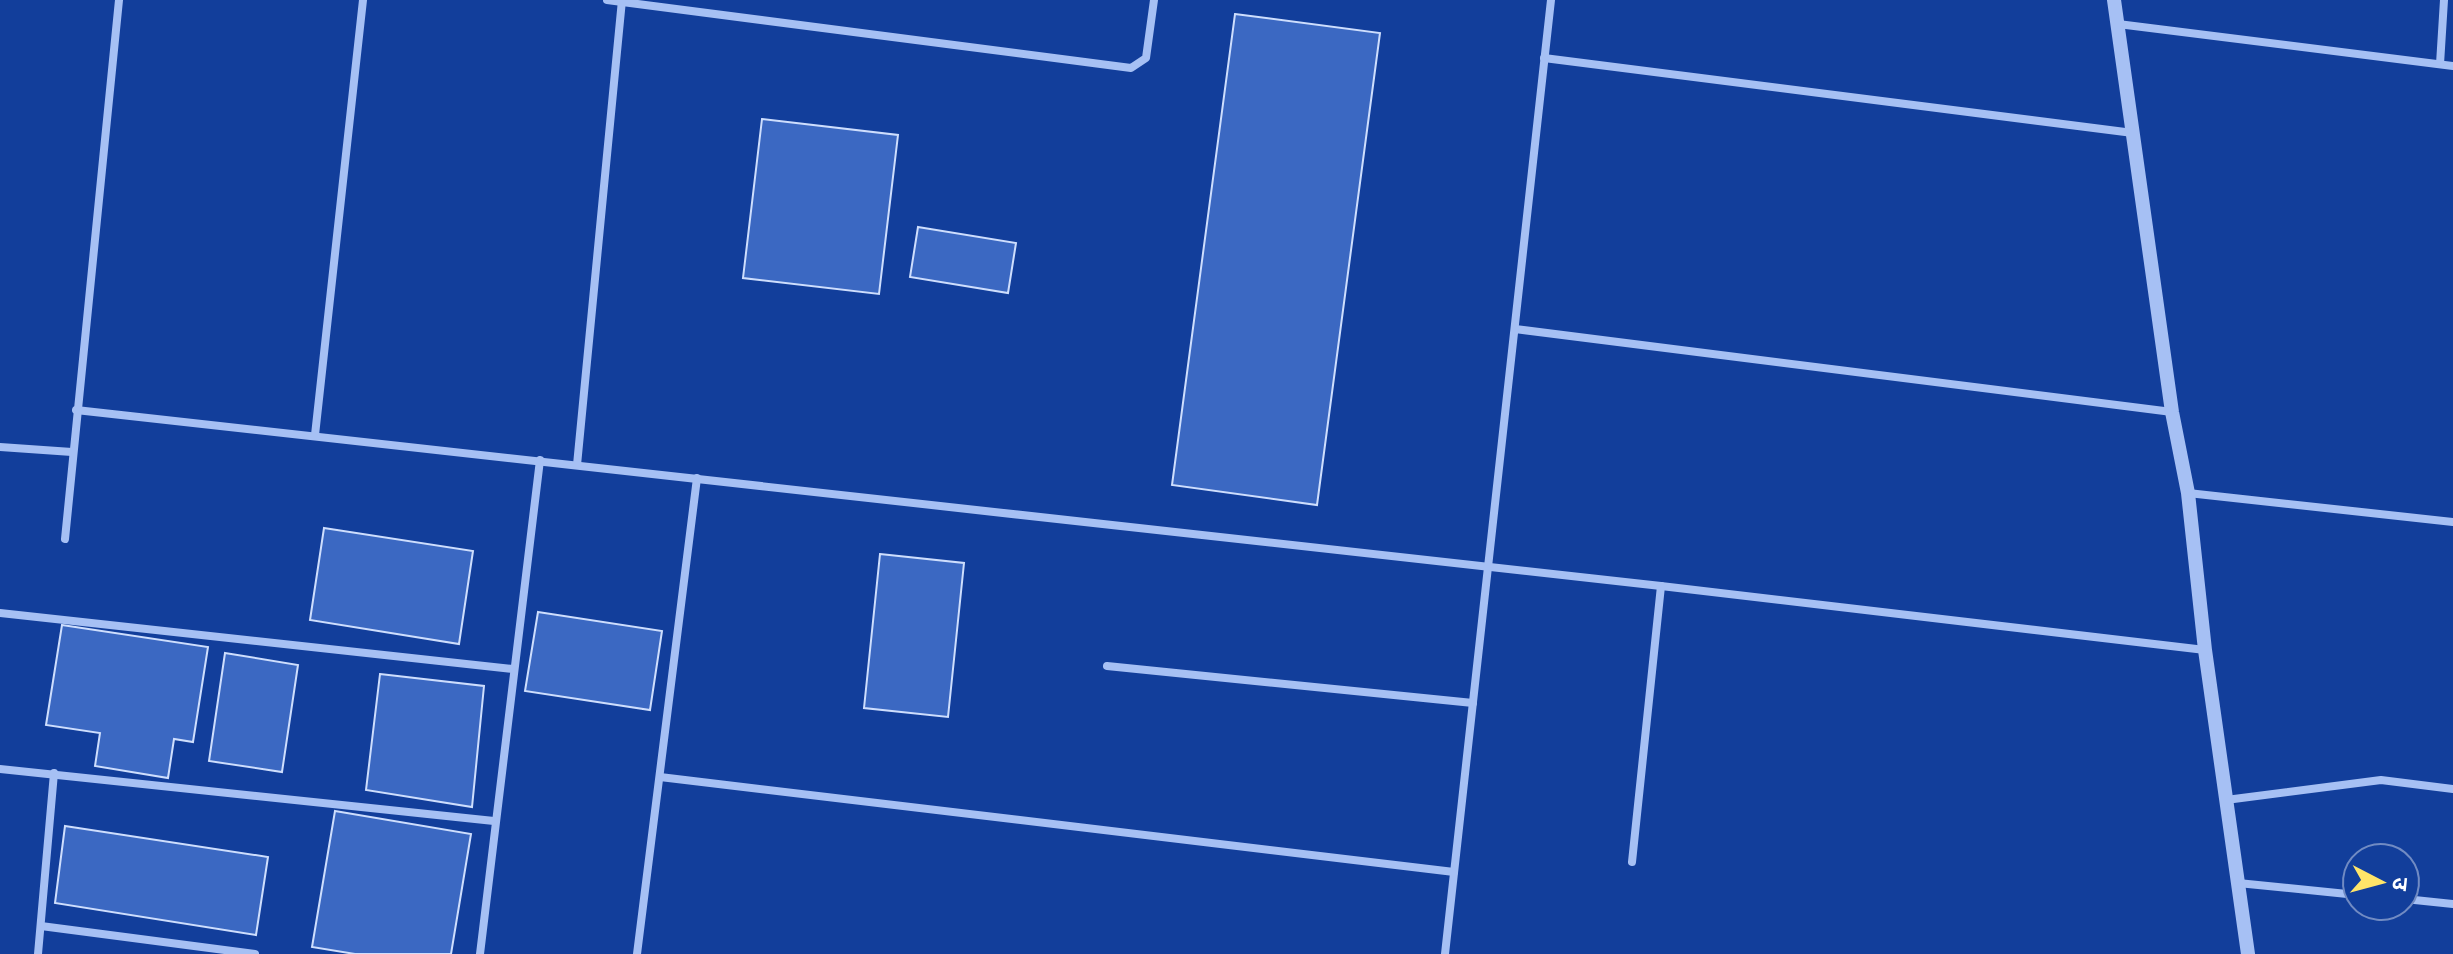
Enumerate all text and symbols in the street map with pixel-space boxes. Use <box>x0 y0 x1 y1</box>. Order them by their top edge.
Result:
north arrow <box>2341 842 2421 922</box>
text: उ <box>2387 876 2413 893</box>

